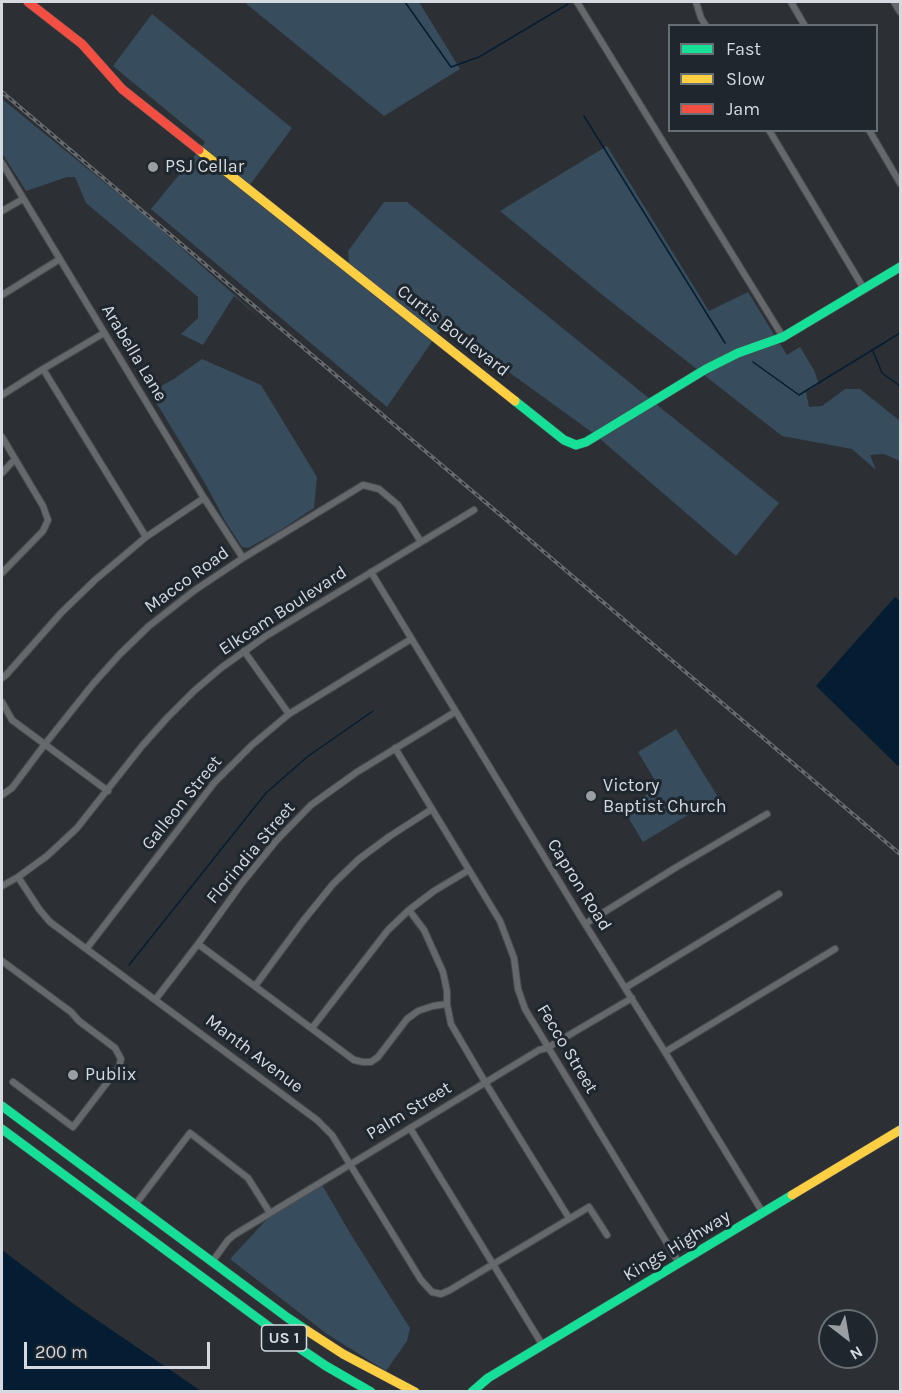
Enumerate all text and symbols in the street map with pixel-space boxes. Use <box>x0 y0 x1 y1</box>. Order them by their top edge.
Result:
legend <box>668 24 878 132</box>
text: Fast <box>726 38 761 60</box>
text: Slow <box>726 68 765 90</box>
text: Jam <box>726 98 760 120</box>
place label: PSJ Cellar <box>165 156 244 178</box>
marker: PSJ Cellar <box>146 160 160 174</box>
street label: Curtis Boulevard <box>393 280 513 382</box>
street label: Arabella Lane <box>97 301 171 405</box>
street label: Macco Road <box>140 542 234 618</box>
street label: Elkcam Boulevard <box>215 562 351 660</box>
street label: Galleon Street <box>137 751 227 855</box>
place label: Victory Baptist Church <box>603 775 727 818</box>
marker: Victory Baptist Church <box>584 789 598 803</box>
street label: Florindia Street <box>202 798 300 908</box>
street label: Capron Road <box>542 835 616 935</box>
street label: Fecco Street <box>532 1000 602 1098</box>
street label: Manth Avenue <box>201 1010 307 1098</box>
place label: Publix <box>85 1064 136 1086</box>
marker: Publix <box>66 1068 80 1082</box>
street label: Palm Street <box>363 1077 455 1145</box>
street label: Kings Highway <box>620 1206 734 1286</box>
north arrow <box>818 1309 878 1369</box>
road number: US 1 <box>262 1325 306 1351</box>
scale bar <box>27 1330 213 1368</box>
text: 200 m <box>35 1341 88 1363</box>
text: N <box>847 1342 866 1364</box>

